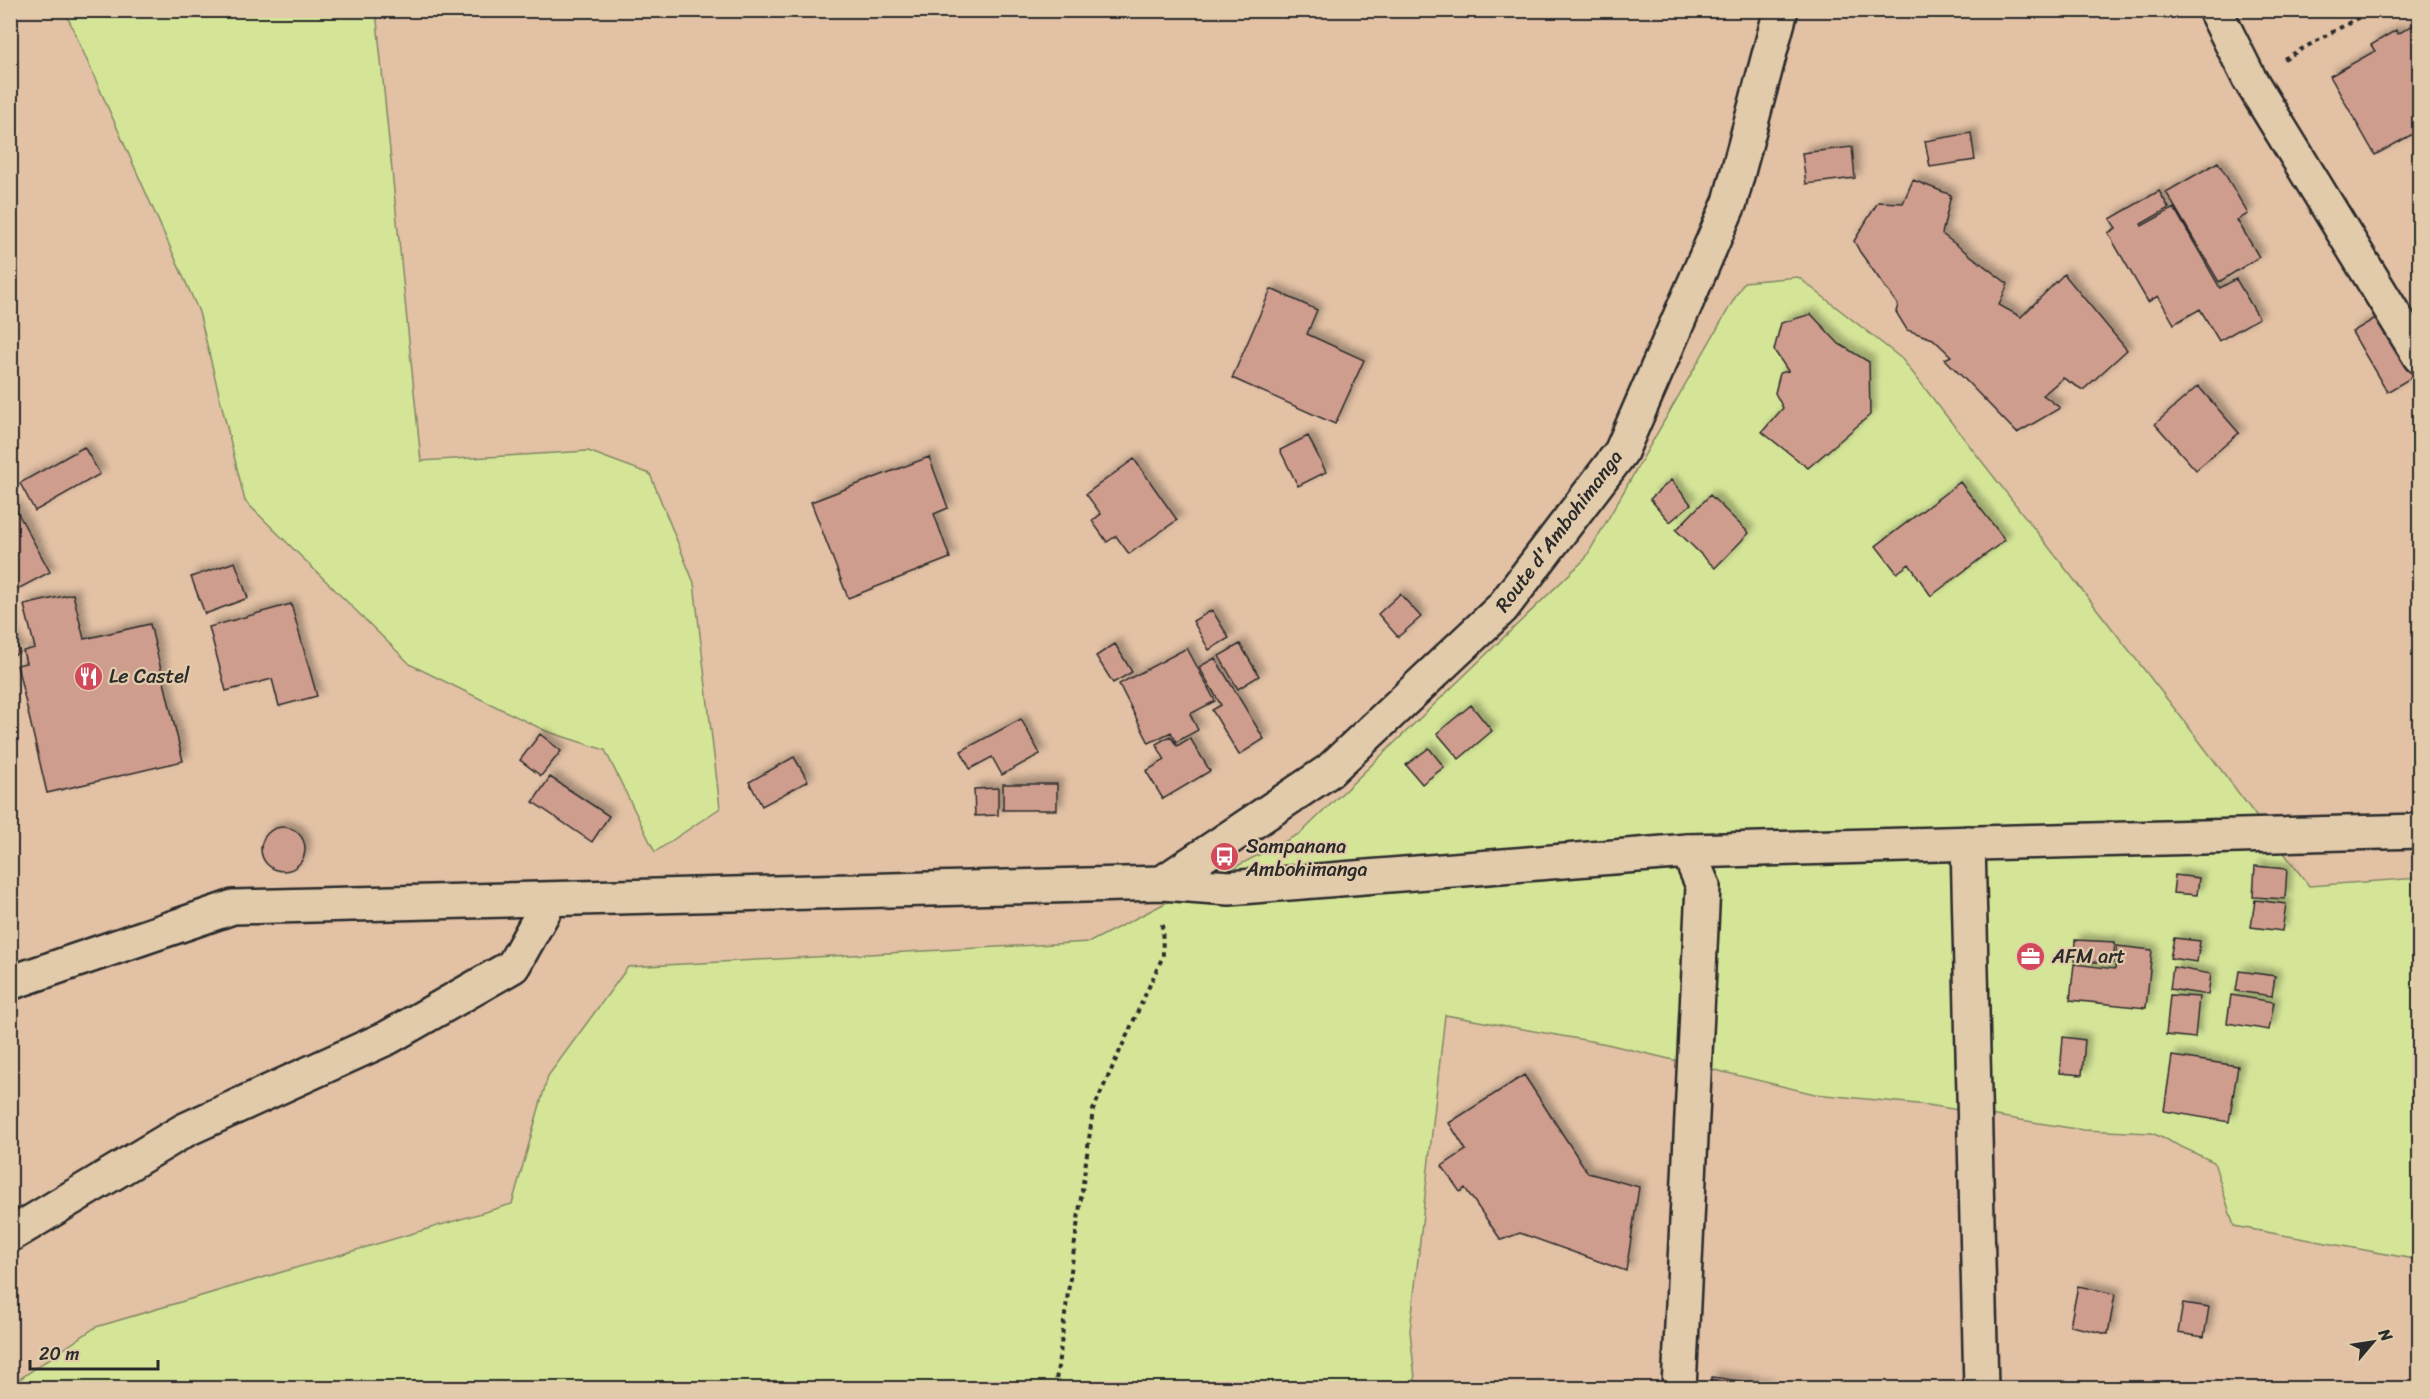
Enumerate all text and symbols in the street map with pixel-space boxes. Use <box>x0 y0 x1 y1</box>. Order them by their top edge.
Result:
street label: Route d'Ambohimanga <box>1486 442 1632 620</box>
place label: Le Castel <box>109 659 190 694</box>
restaurant icon: Le Castel <box>72 660 104 692</box>
place label: Sampanana Ambohimanga <box>1245 829 1368 887</box>
bus stop icon: Sampanana Ambohimanga <box>1209 841 1241 873</box>
place label: AFM art <box>2051 939 2126 974</box>
office icon: AFM art <box>2015 940 2047 972</box>
north arrow <box>2343 1312 2403 1372</box>
text: N <box>2370 1322 2401 1348</box>
scale bar <box>30 1333 158 1371</box>
text: 20 m <box>39 1338 79 1370</box>

